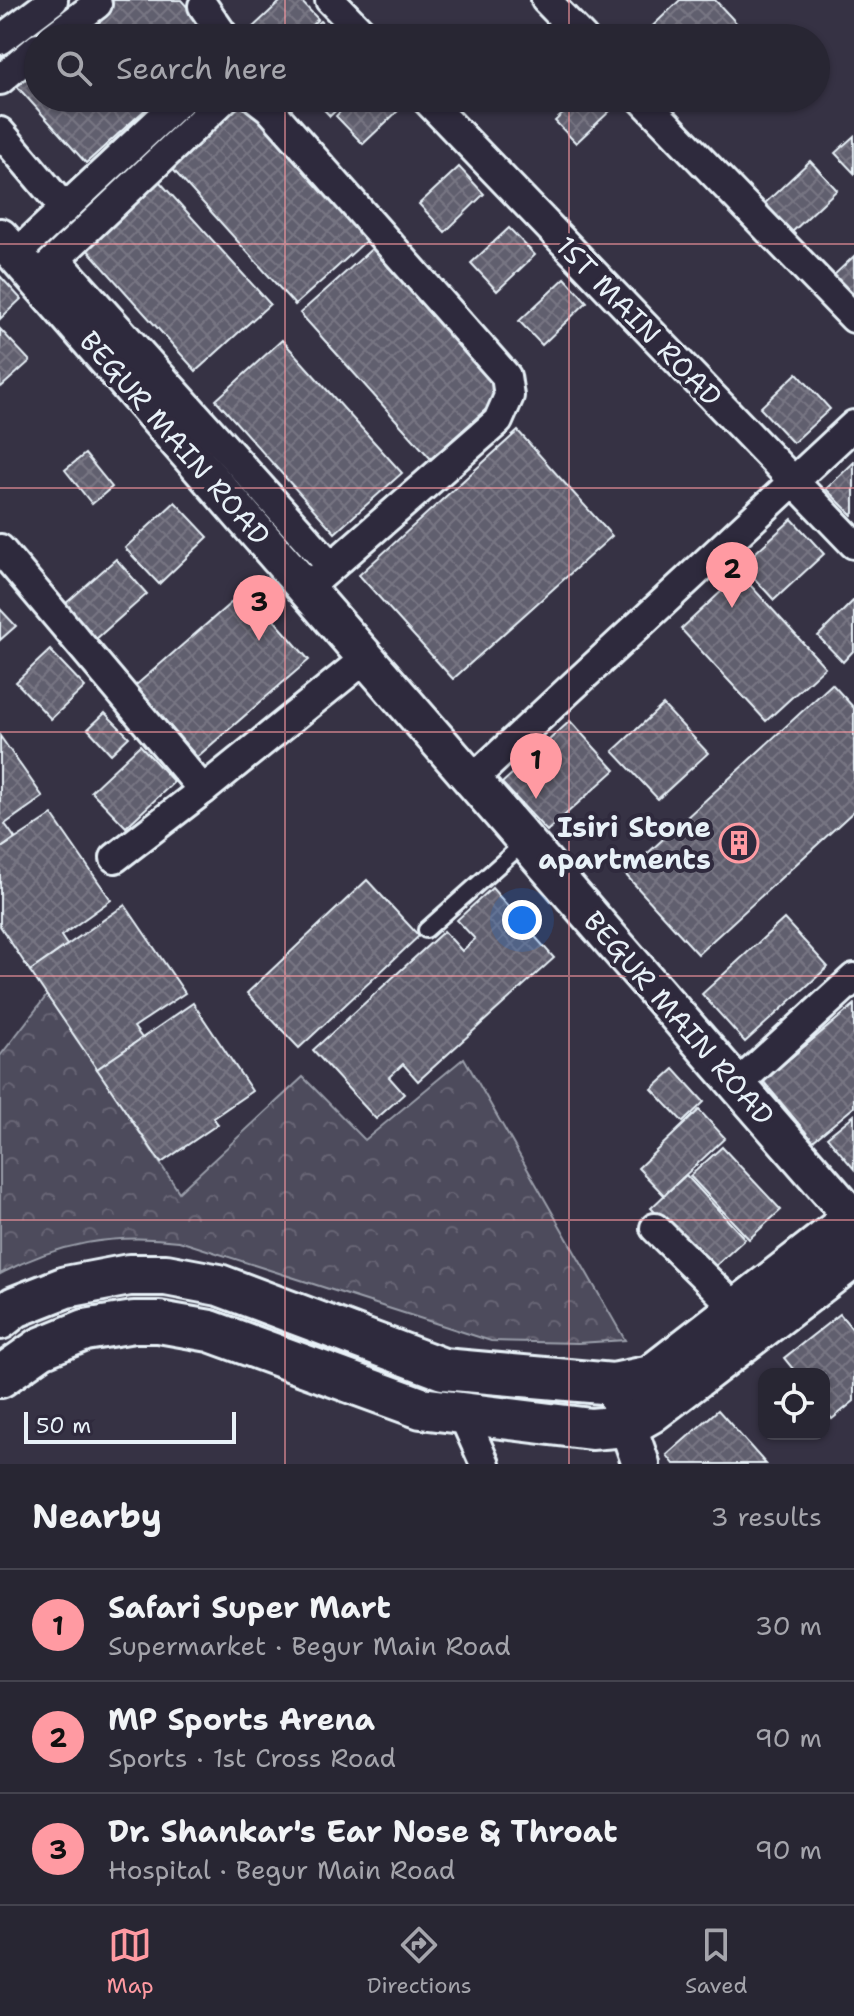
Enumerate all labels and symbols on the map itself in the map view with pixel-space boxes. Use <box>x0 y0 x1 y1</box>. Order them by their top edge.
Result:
street label: 1ST MAIN ROAD <box>548 227 730 415</box>
street label: BEGUR MAIN ROAD <box>71 323 279 553</box>
pin: 2 <box>706 542 758 608</box>
pin: 3 <box>233 575 285 641</box>
pin: 1 <box>510 733 562 799</box>
place label: Isiri Stone apartments <box>538 808 711 878</box>
building icon: Isiri Stone apartments <box>718 822 760 864</box>
your location <box>502 900 542 940</box>
street label: BEGUR MAIN ROAD <box>575 903 783 1133</box>
scale bar <box>24 1408 236 1444</box>

